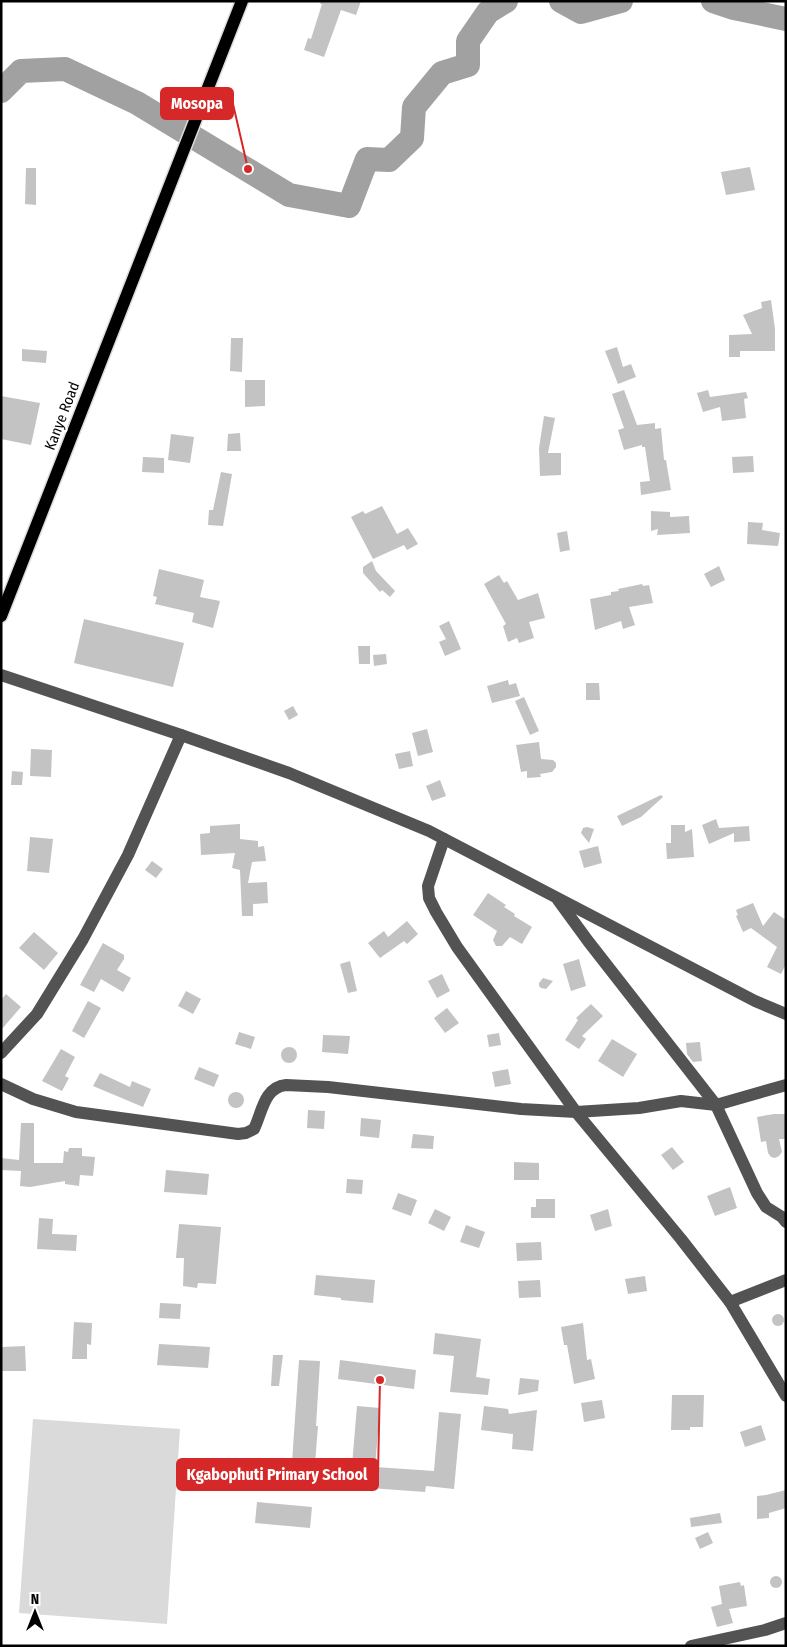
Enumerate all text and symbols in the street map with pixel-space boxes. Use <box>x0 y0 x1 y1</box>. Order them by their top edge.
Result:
callout: Mosopa <box>161 88 233 119</box>
text: Mosopa <box>171 94 223 113</box>
street label: Kanye Road <box>41 379 83 453</box>
callout: Kgabophuti Primary School <box>177 1459 378 1490</box>
text: Kgabophuti Primary School <box>187 1465 368 1484</box>
north arrow <box>10 1587 60 1637</box>
text: N <box>31 1591 39 1608</box>

